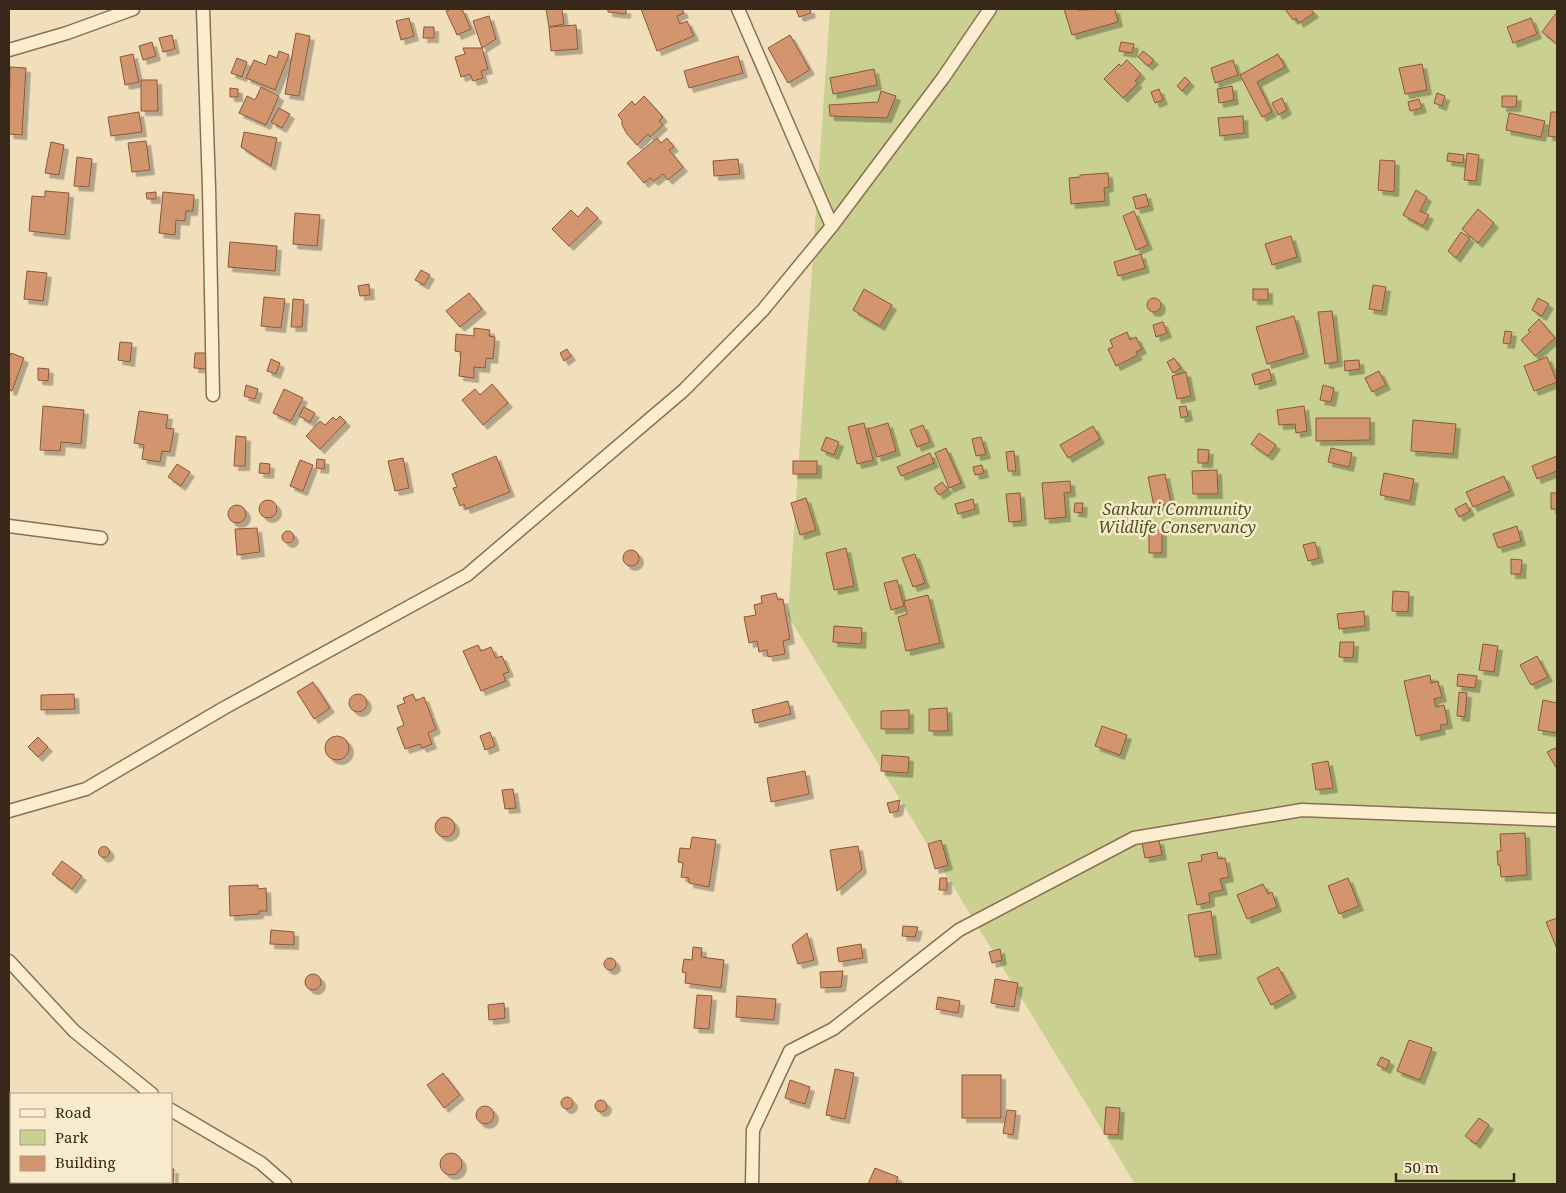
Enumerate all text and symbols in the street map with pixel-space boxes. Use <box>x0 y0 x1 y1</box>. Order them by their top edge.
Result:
park label: Sankuri Community Wildlife Conservancy <box>1098 498 1256 538</box>
legend <box>10 1093 172 1183</box>
text: Road <box>55 1102 91 1122</box>
text: Park <box>55 1127 89 1147</box>
scale bar <box>1396 1150 1514 1182</box>
text: Building <box>55 1152 116 1172</box>
text: 50 m <box>1404 1157 1439 1177</box>

